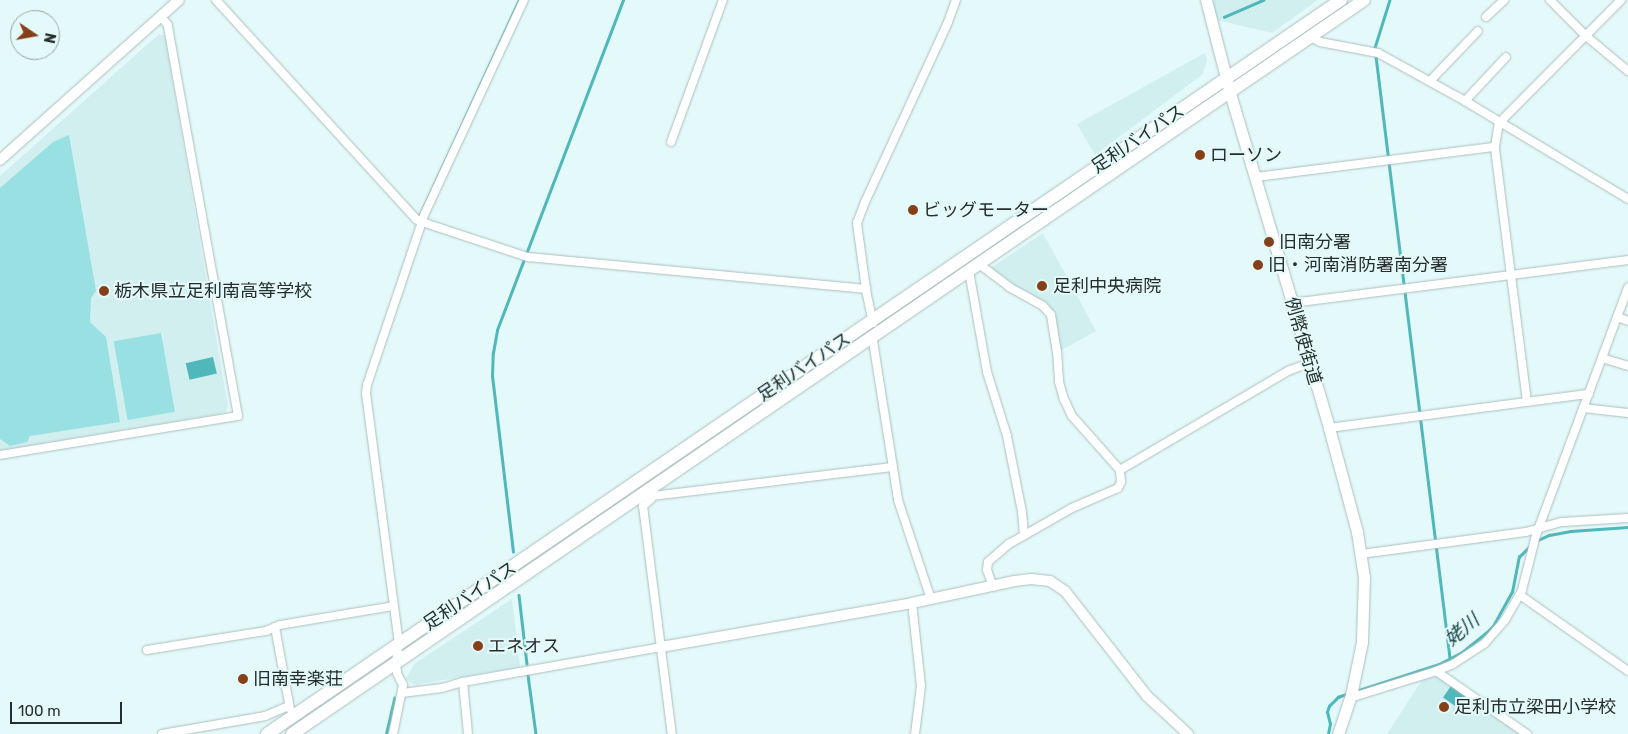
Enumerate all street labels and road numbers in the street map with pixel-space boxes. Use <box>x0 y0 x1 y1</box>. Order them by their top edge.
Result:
street label: 足利バイパス <box>1087 100 1189 178</box>
street label: 例幣使街道 <box>1280 295 1326 387</box>
street label: 足利バイパス <box>753 328 855 406</box>
street label: 足利バイパス <box>419 557 521 635</box>

